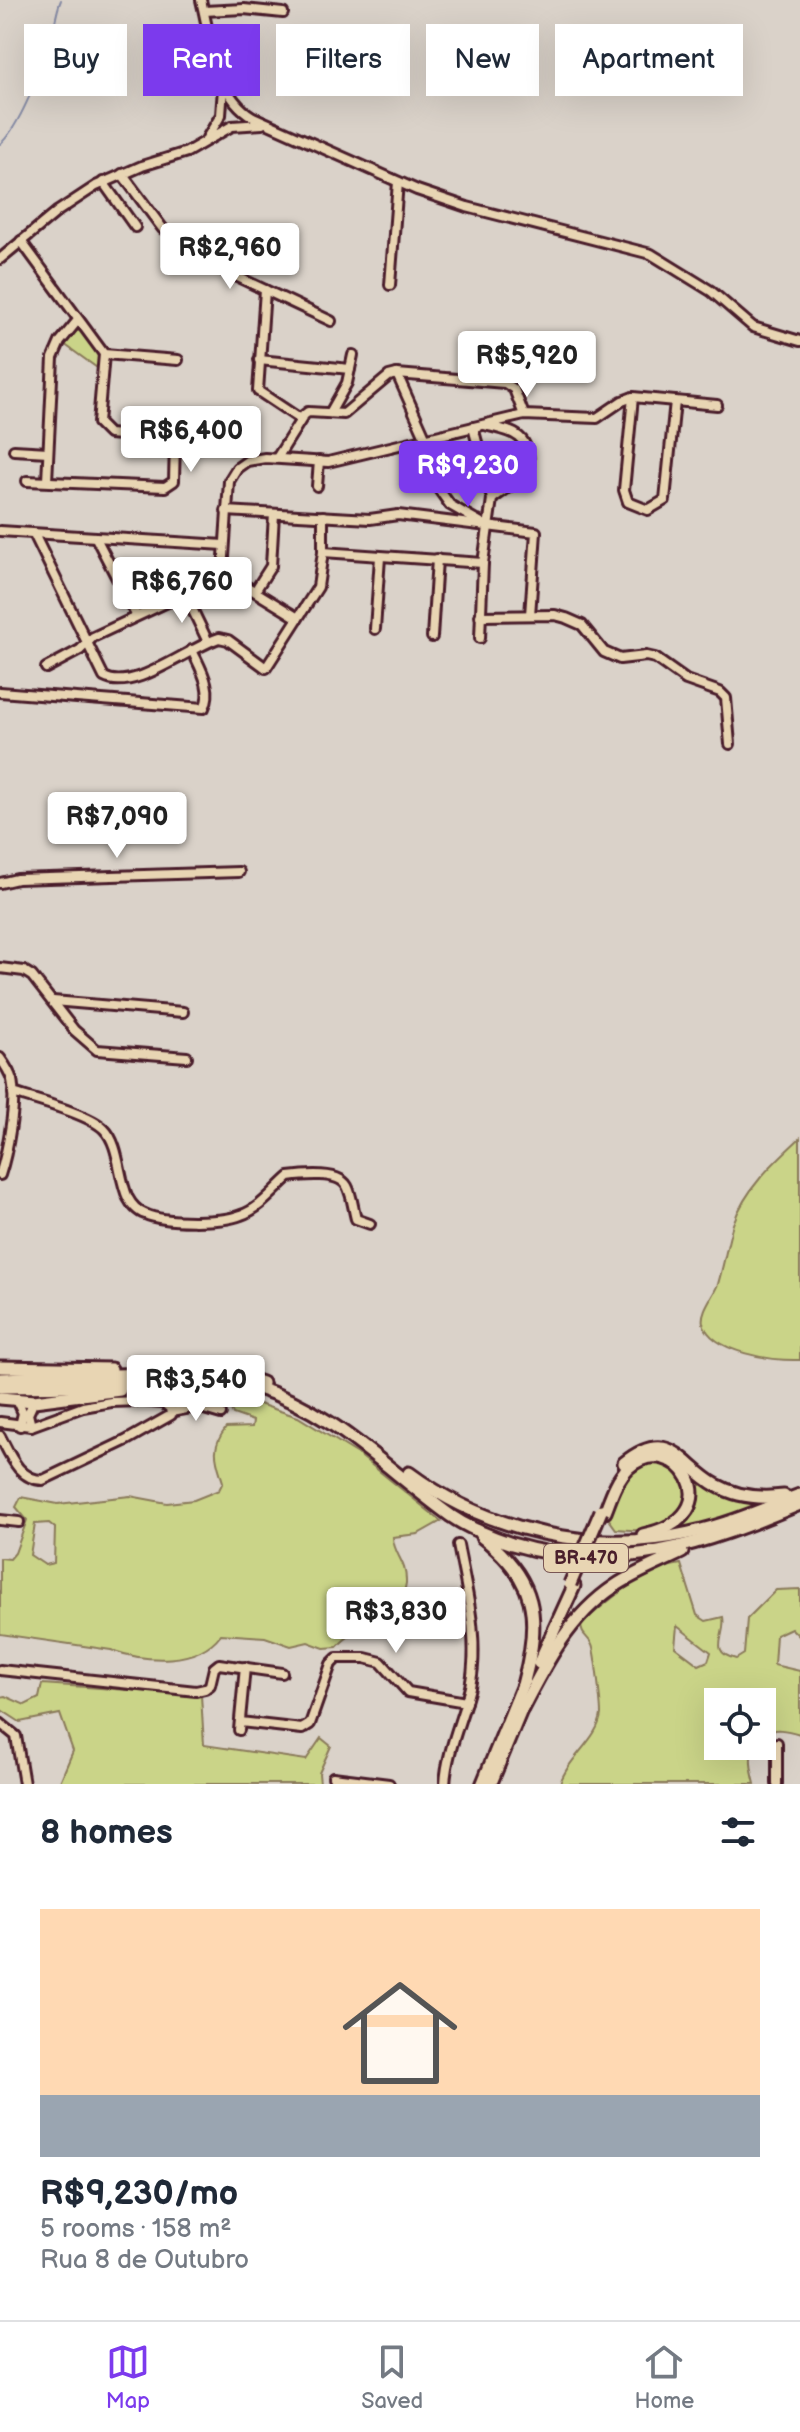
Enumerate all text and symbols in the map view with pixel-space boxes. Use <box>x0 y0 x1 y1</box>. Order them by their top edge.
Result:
chip: Buy <box>24 24 127 96</box>
chip: Rent <box>143 24 260 96</box>
chip: Filters <box>276 24 410 96</box>
chip: New <box>426 24 539 96</box>
chip: Apartment <box>555 24 743 96</box>
pin: R$2,960 <box>156 223 304 291</box>
text: R$2,960 <box>178 233 282 264</box>
pin: R$5,920 <box>453 331 601 399</box>
text: R$5,920 <box>476 341 578 372</box>
pin: R$6,400 <box>117 406 265 474</box>
text: R$6,400 <box>139 416 243 447</box>
pin: R$9,230 <box>394 441 542 509</box>
text: R$9,230 <box>417 451 519 482</box>
pin: R$6,760 <box>108 557 256 625</box>
text: R$6,760 <box>131 567 233 598</box>
pin: R$7,090 <box>43 792 191 860</box>
text: R$7,090 <box>66 802 168 833</box>
pin: R$3,540 <box>122 1355 270 1423</box>
text: R$3,540 <box>145 1365 247 1396</box>
road number: BR-470 <box>544 1544 628 1572</box>
pin: R$3,830 <box>322 1587 470 1655</box>
text: R$3,830 <box>345 1597 447 1628</box>
map controls <box>704 1688 776 1760</box>
button: locate <box>704 1688 776 1760</box>
icon: filters <box>716 1810 760 1854</box>
text: 8 homes <box>40 1812 173 1853</box>
icon: home <box>328 1961 472 2105</box>
text: R$9,230/mo <box>40 2173 238 2214</box>
text: 5 rooms · 158 m² <box>40 2214 232 2245</box>
text: Rua 8 de Outubro <box>40 2245 249 2276</box>
tab: Map <box>106 2340 150 2415</box>
tab: Saved <box>361 2340 423 2415</box>
tab: Home <box>634 2340 694 2415</box>

